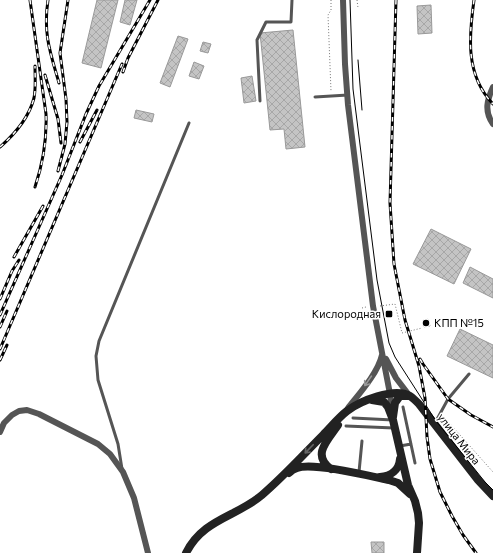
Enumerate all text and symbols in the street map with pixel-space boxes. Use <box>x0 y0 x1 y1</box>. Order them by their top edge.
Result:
place label: Кислородная <box>312 307 381 320</box>
marker: Кислородная <box>384 309 394 319</box>
place label: КПП №15 <box>434 316 484 329</box>
marker: КПП №15 <box>421 318 431 328</box>
one-way arrow <box>364 375 372 386</box>
street label: улица Мира <box>435 411 483 467</box>
one-way arrow <box>304 444 314 454</box>

